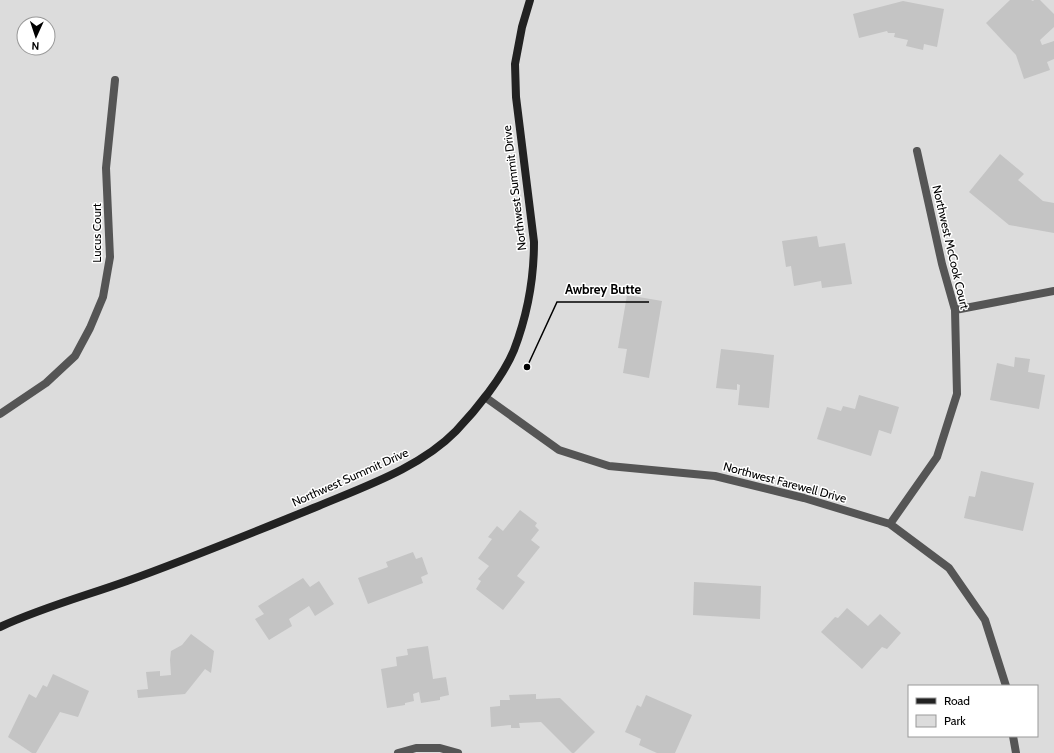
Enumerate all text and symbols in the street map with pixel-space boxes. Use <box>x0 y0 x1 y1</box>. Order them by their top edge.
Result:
north arrow <box>16 16 56 56</box>
text: N <box>31 39 40 53</box>
street label: Northwest Summit Drive <box>499 125 529 251</box>
street label: Northwest McCook Court <box>929 183 973 311</box>
street label: Lucus Court <box>89 203 104 263</box>
callout: Awbrey Butte <box>557 277 649 302</box>
text: Awbrey Butte <box>565 281 641 297</box>
street label: Northwest Summit Drive <box>289 445 411 509</box>
street label: Northwest Farewell Drive <box>722 458 848 506</box>
legend <box>908 685 1038 737</box>
text: Road <box>944 693 970 708</box>
text: Park <box>944 713 966 728</box>

